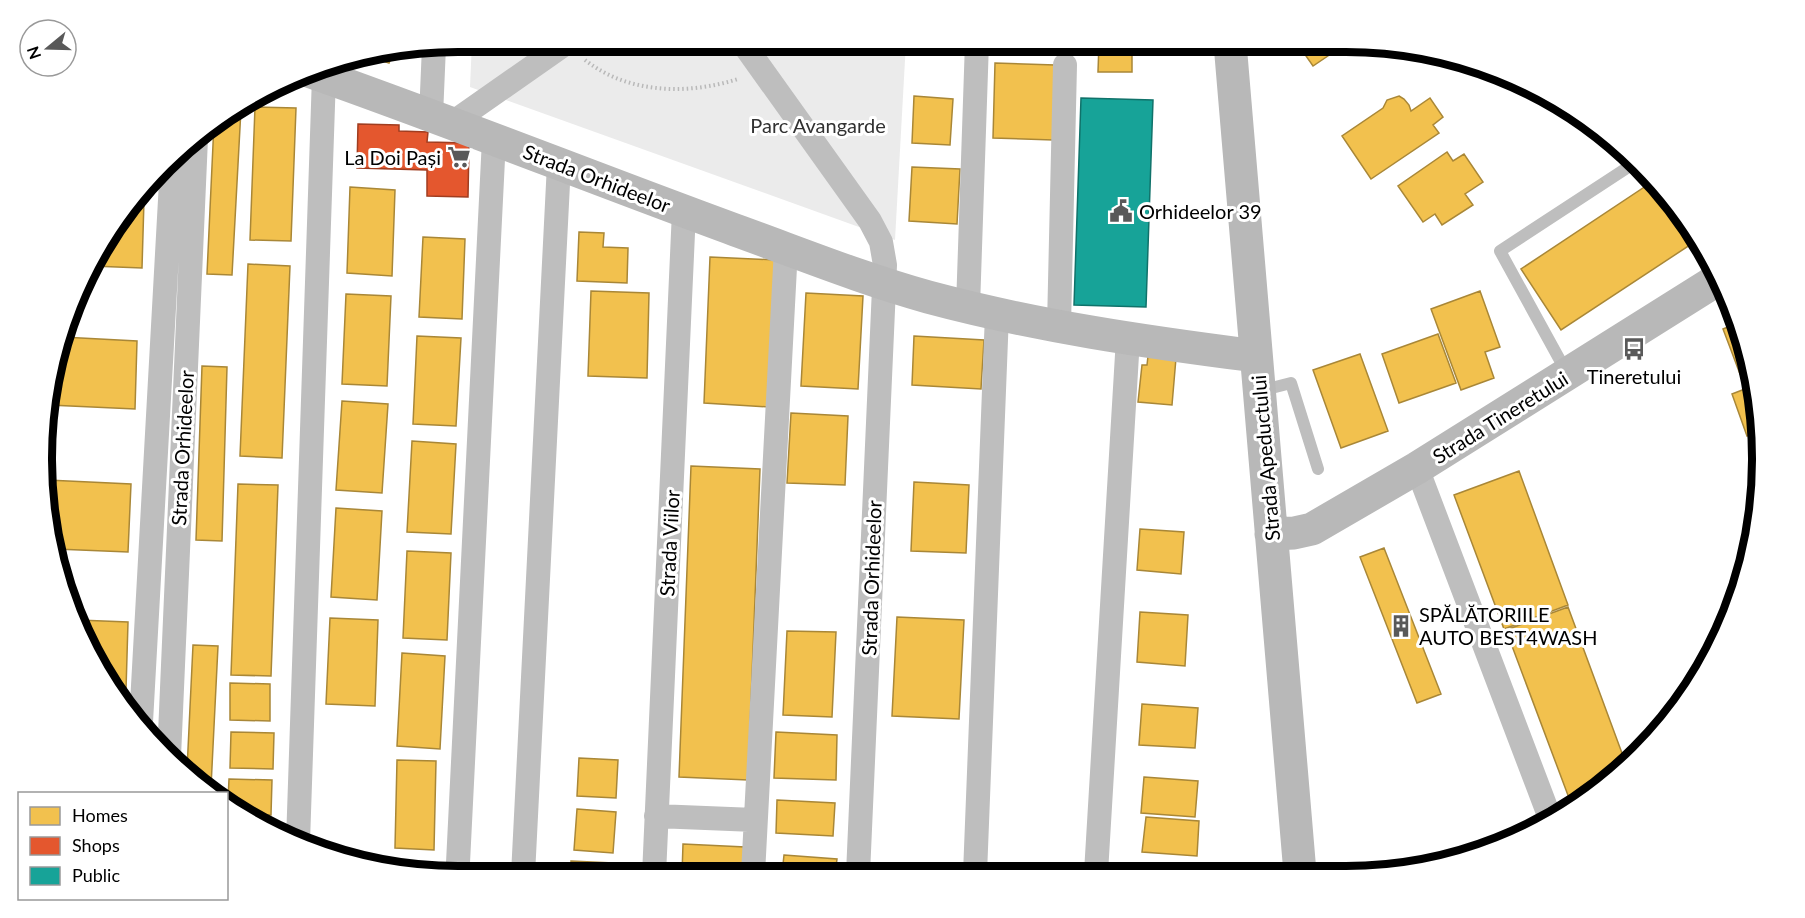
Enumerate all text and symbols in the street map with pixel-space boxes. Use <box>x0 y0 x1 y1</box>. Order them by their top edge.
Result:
north arrow <box>18 18 78 78</box>
text: N <box>22 44 44 62</box>
park label: Parc Avangarde <box>750 113 886 137</box>
street label: Strada Orhideelor <box>520 139 675 217</box>
supermarket icon: La Doi Pași <box>446 144 472 170</box>
place label: La Doi Pași <box>344 145 441 169</box>
public building icon: Orhideelor 39 <box>1108 198 1134 224</box>
place label: Orhideelor 39 <box>1139 199 1262 223</box>
bus stop icon: Tineretului <box>1621 336 1647 362</box>
place label: Tineretului <box>1587 364 1681 388</box>
street label: Strada Tineretului <box>1428 366 1572 468</box>
street label: Strada Orhideelor <box>166 369 198 526</box>
street label: Strada Apeductului <box>1246 374 1284 542</box>
street label: Strada Viilor <box>654 488 684 597</box>
street label: Strada Orhideelor <box>856 499 886 656</box>
place label: SPĂLĂTORIILE AUTO BEST4WASH <box>1419 602 1597 649</box>
building icon: SPĂLĂTORIILE AUTO BEST4WASH <box>1388 613 1414 639</box>
legend <box>18 792 228 900</box>
text: Homes <box>72 804 128 826</box>
text: Shops <box>72 834 120 856</box>
text: Public <box>72 864 120 886</box>

